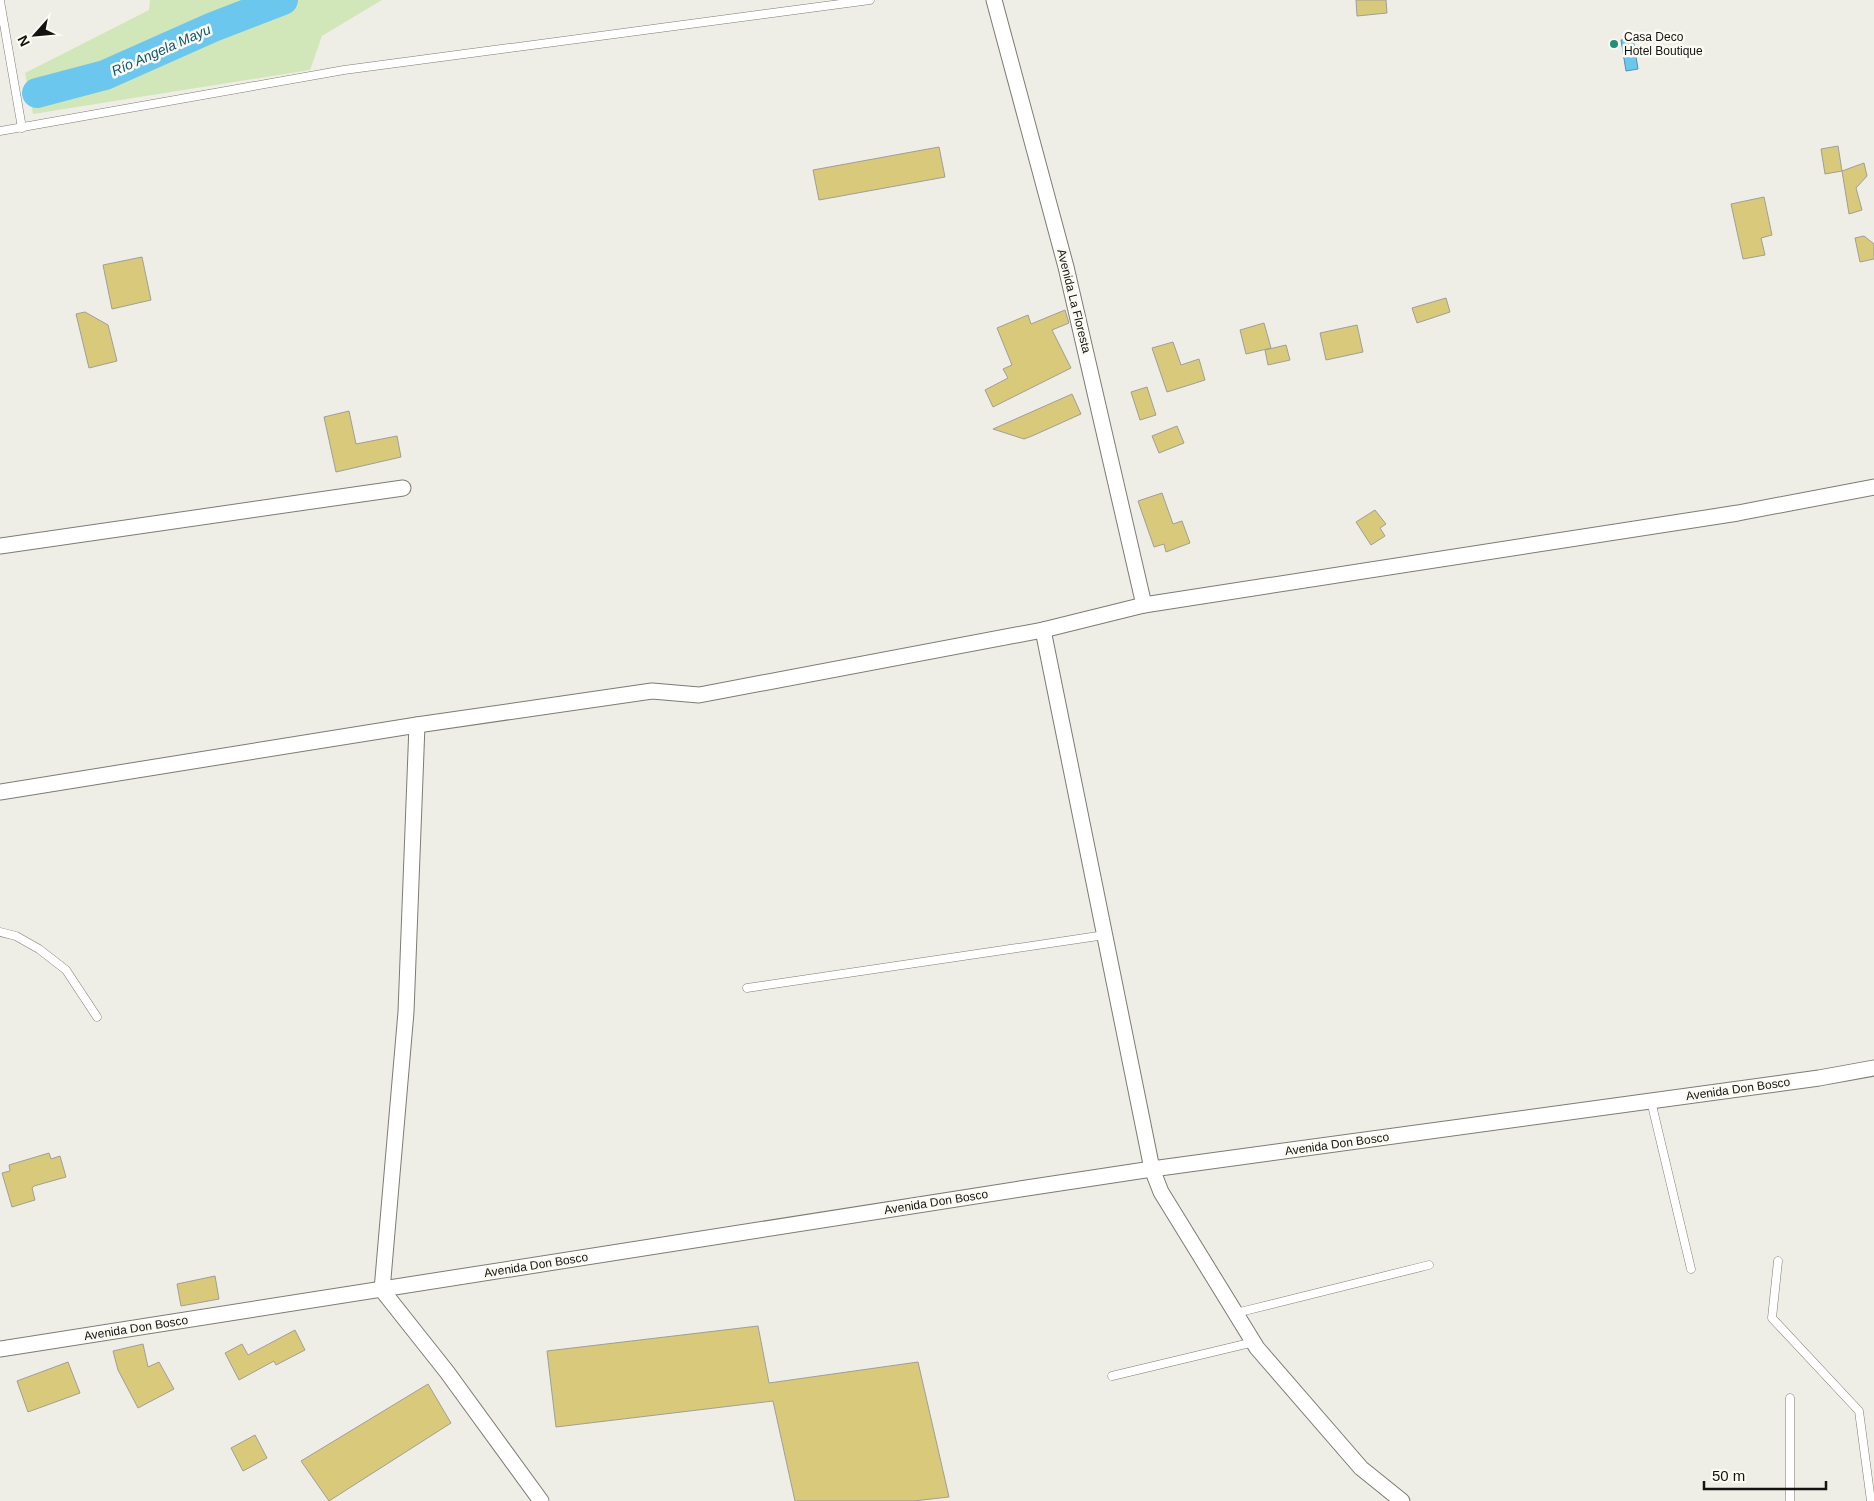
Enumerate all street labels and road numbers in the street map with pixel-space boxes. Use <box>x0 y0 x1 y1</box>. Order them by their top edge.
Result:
street label: Avenida La Floresta <box>1054 248 1094 355</box>
street label: Avenida Don Bosco <box>1685 1075 1791 1103</box>
street label: Avenida Don Bosco <box>1284 1130 1390 1158</box>
street label: Avenida Don Bosco <box>883 1187 989 1217</box>
street label: Avenida Don Bosco <box>483 1250 589 1280</box>
street label: Avenida Don Bosco <box>83 1313 189 1343</box>

